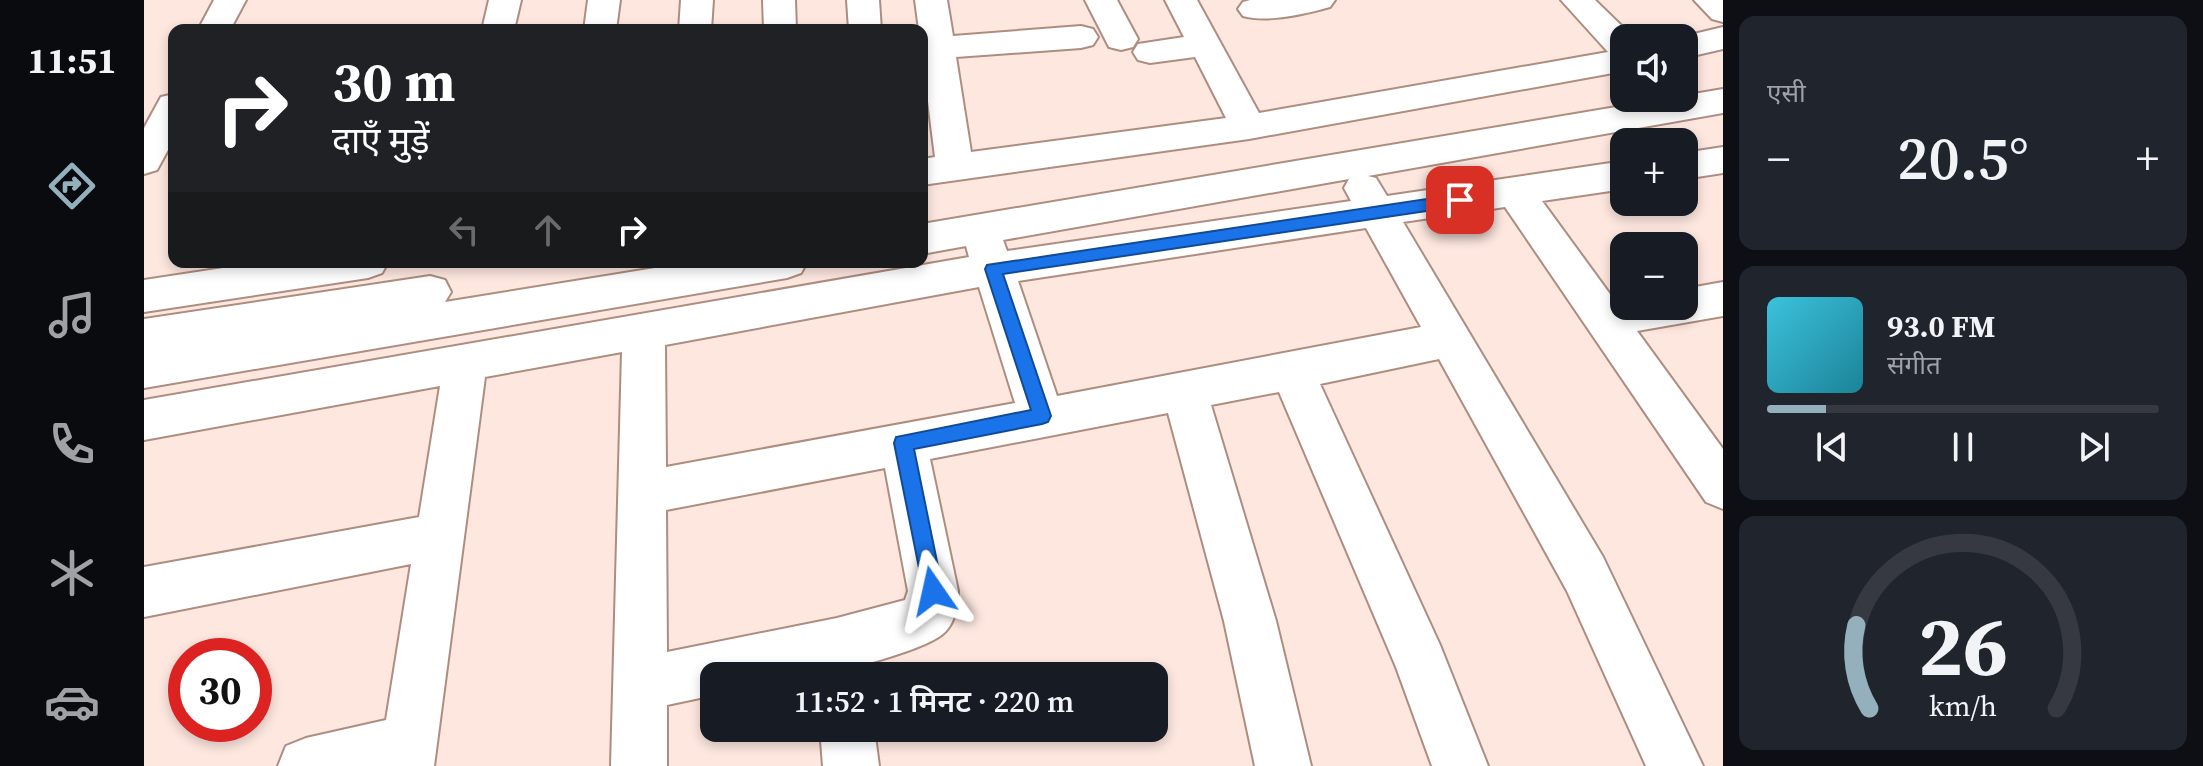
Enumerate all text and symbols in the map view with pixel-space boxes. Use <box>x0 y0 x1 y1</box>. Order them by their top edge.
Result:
map controls <box>1610 24 1698 320</box>
button: sound <box>1610 24 1698 112</box>
text: 11:51 <box>28 36 116 85</box>
text: 30 m <box>332 43 455 120</box>
icon: right <box>200 56 304 160</box>
text: एसी <box>1767 75 1806 111</box>
text: दाएँ मुड़ें <box>332 116 430 165</box>
text: 20.5° <box>1897 117 2029 199</box>
button: + <box>1610 128 1698 216</box>
text: − <box>1767 128 1790 189</box>
text: + <box>2136 128 2159 189</box>
icon: directions <box>44 158 100 214</box>
pin <box>1426 166 1494 234</box>
icon: arrive <box>1438 178 1482 222</box>
icon: left <box>442 208 486 252</box>
icon: ahead <box>526 208 570 252</box>
icon: right <box>610 208 654 252</box>
button: − <box>1610 232 1698 320</box>
icon: music <box>44 287 100 343</box>
text: 93.0 FM <box>1887 306 1995 347</box>
text: संगीत <box>1887 347 1941 383</box>
icon: phone <box>44 416 100 472</box>
icon: previous <box>1810 425 1854 469</box>
icon: pause <box>1941 425 1985 469</box>
icon: next <box>2072 425 2116 469</box>
icon: climate <box>44 545 100 601</box>
position arrow <box>891 549 975 633</box>
text: 26 <box>1918 589 2008 703</box>
speed limit sign: 30 <box>168 638 272 742</box>
icon: car <box>44 674 100 730</box>
text: 11:52 · 1 मिनट · 220 m <box>794 681 1074 722</box>
text: km/h <box>1929 686 1997 726</box>

